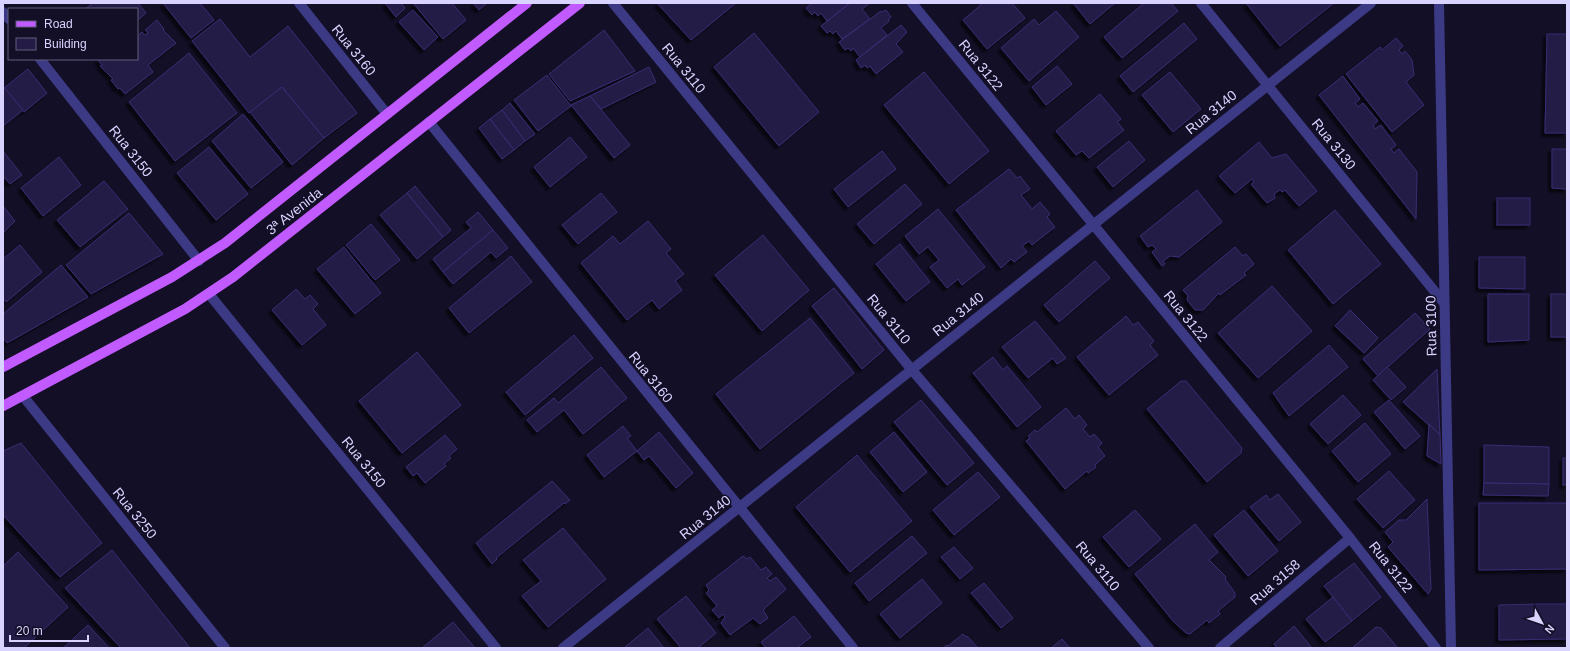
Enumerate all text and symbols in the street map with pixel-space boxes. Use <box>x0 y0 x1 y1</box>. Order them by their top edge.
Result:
legend <box>8 8 138 60</box>
text: Road <box>44 17 73 31</box>
street label: Rua 3160 <box>329 21 379 79</box>
street label: Rua 3122 <box>956 36 1006 94</box>
text: Building <box>44 37 87 51</box>
street label: Rua 3110 <box>659 40 709 96</box>
street label: Rua 3140 <box>1182 87 1240 137</box>
street label: Rua 3130 <box>1309 115 1359 173</box>
street label: Rua 3150 <box>106 122 156 180</box>
street label: 3ª Avenida <box>263 184 325 238</box>
street label: Rua 3122 <box>1161 287 1211 345</box>
street label: Rua 3140 <box>929 289 987 339</box>
street label: Rua 3110 <box>864 291 914 347</box>
street label: Rua 3100 <box>1422 295 1440 356</box>
street label: Rua 3160 <box>626 348 676 406</box>
street label: Rua 3150 <box>339 433 389 491</box>
street label: Rua 3250 <box>110 484 160 542</box>
street label: Rua 3140 <box>676 492 734 542</box>
street label: Rua 3110 <box>1073 538 1123 594</box>
street label: Rua 3122 <box>1366 538 1416 596</box>
street label: Rua 3158 <box>1247 556 1303 608</box>
north arrow <box>1522 603 1562 643</box>
scale bar <box>10 617 88 643</box>
text: N <box>1542 623 1557 636</box>
text: 20 m <box>16 624 43 638</box>

